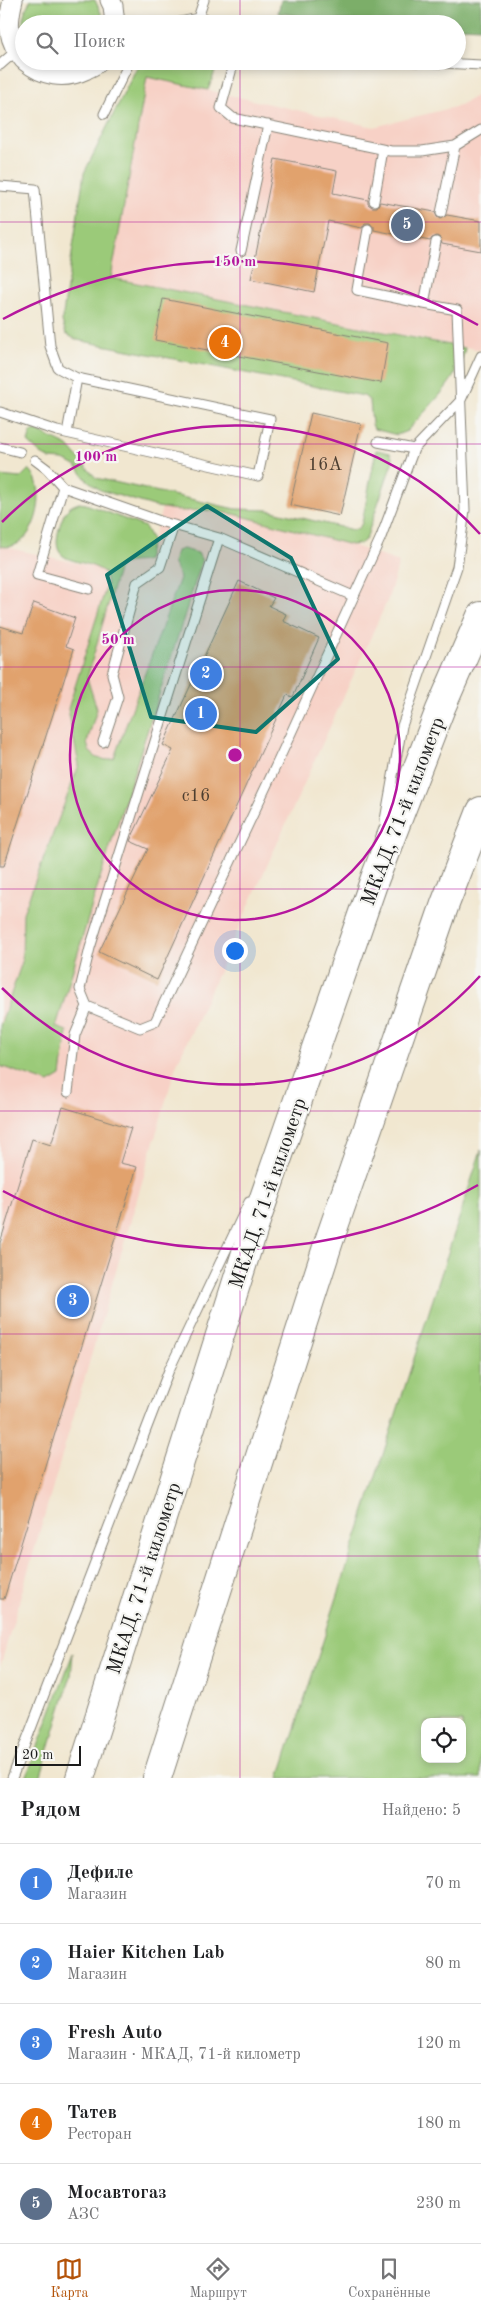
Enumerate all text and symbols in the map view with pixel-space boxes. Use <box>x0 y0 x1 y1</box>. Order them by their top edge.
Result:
search box <box>15 15 466 70</box>
icon: search <box>33 29 61 57</box>
text: Поиск <box>73 33 125 52</box>
pin: 5 <box>391 206 423 244</box>
text: 150 m <box>214 255 256 270</box>
pin: 4 <box>209 324 241 362</box>
text: 100 m <box>75 450 117 465</box>
house number: 16А <box>308 456 343 474</box>
text: 50 m <box>101 633 135 648</box>
pin: 2 <box>190 655 222 693</box>
pin: 1 <box>185 695 217 733</box>
street label: МКАД, 71-й километр <box>359 715 449 909</box>
centre of rings <box>226 746 244 764</box>
house number: с16 <box>182 787 210 805</box>
your location <box>222 938 248 964</box>
street label: МКАД, 71-й километр <box>227 1096 311 1292</box>
pin: 3 <box>57 1282 89 1320</box>
street label: МКАД, 71-й километр <box>104 1480 185 1677</box>
map controls <box>421 1718 466 1763</box>
button: locate <box>421 1718 466 1763</box>
scale bar <box>15 1743 81 1766</box>
text: 20 m <box>22 1748 53 1762</box>
text: Рядом <box>20 1800 81 1821</box>
text: Найдено: 5 <box>382 1803 461 1819</box>
text: Дефиле <box>67 1864 133 1883</box>
text: 1 <box>31 1876 41 1892</box>
text: 70 m <box>425 1876 461 1892</box>
text: Магазин <box>67 1887 127 1903</box>
text: Haier Kitchen Lab <box>67 1944 224 1963</box>
text: 2 <box>31 1956 41 1972</box>
text: 80 m <box>425 1956 461 1972</box>
text: Магазин <box>67 1967 127 1983</box>
text: Fresh Auto <box>67 2024 162 2043</box>
text: 3 <box>31 2036 41 2052</box>
text: 120 m <box>416 2036 461 2052</box>
text: Магазин · МКАД, 71-й километр <box>67 2047 301 2063</box>
text: Татев <box>67 2104 117 2123</box>
text: 4 <box>31 2116 41 2132</box>
text: 180 m <box>416 2116 461 2132</box>
text: Ресторан <box>67 2127 132 2143</box>
text: Мосавтогаз <box>67 2184 167 2203</box>
text: 5 <box>31 2196 41 2212</box>
text: 230 m <box>416 2196 461 2212</box>
text: АЗС <box>67 2207 99 2223</box>
tab: Карта <box>51 2255 88 2302</box>
tab: Маршрут <box>189 2255 247 2302</box>
tab: Сохранённые <box>348 2255 430 2302</box>

